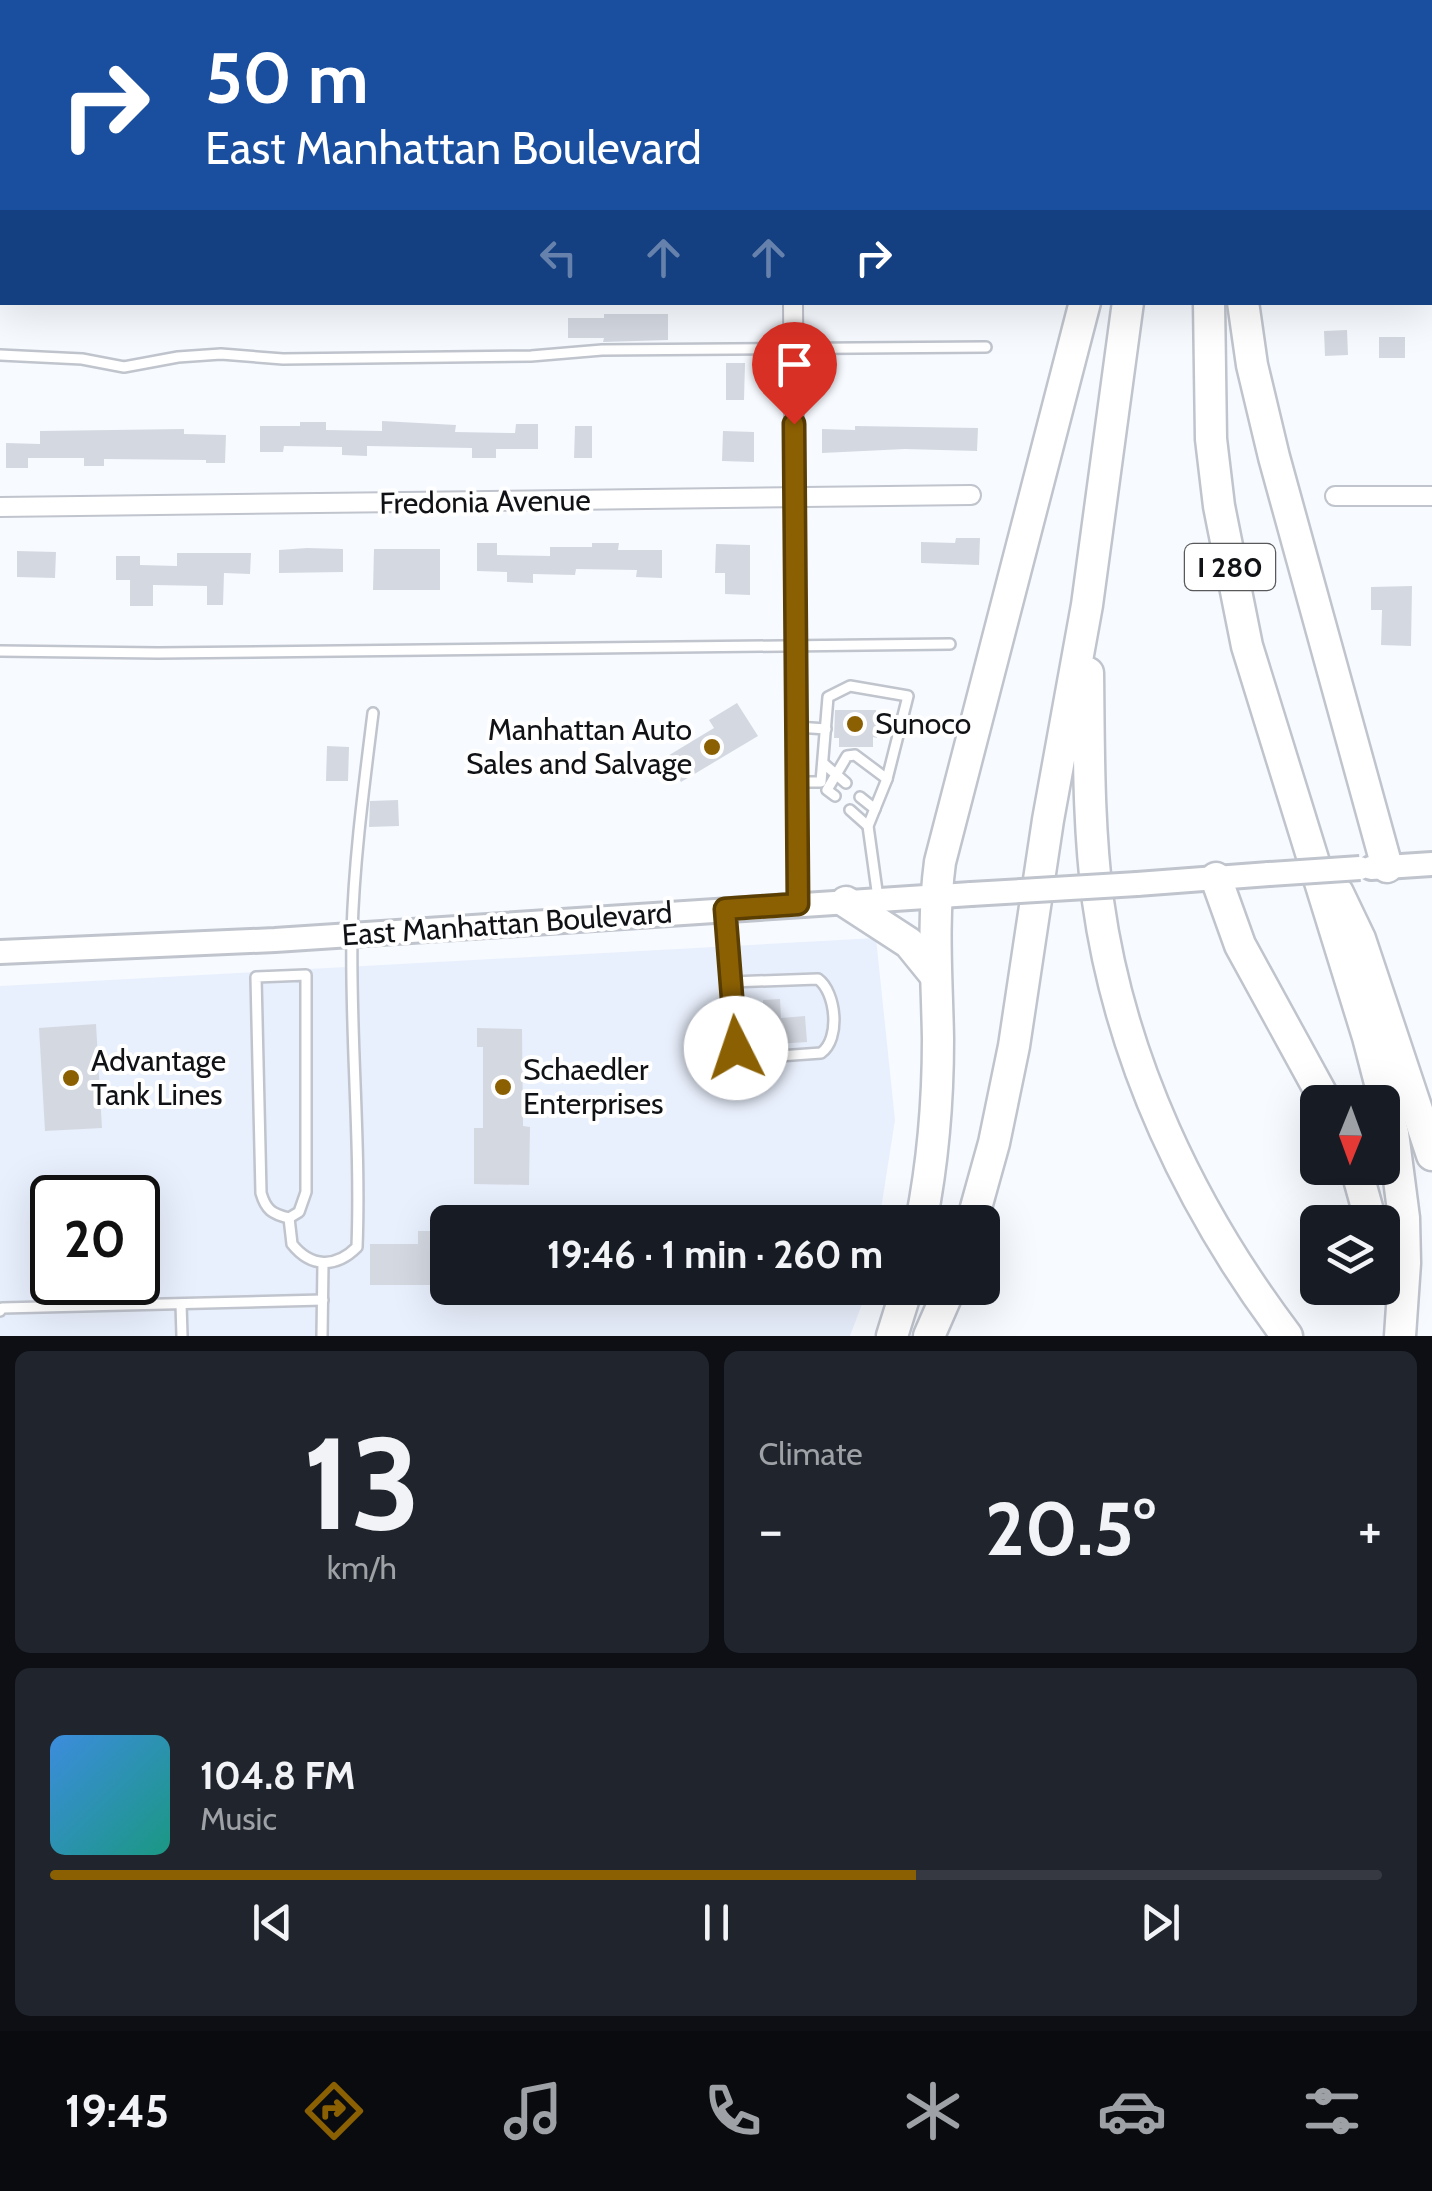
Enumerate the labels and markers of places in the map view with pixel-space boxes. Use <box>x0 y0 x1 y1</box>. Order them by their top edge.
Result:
pin <box>752 322 837 425</box>
place label: Sunoco <box>875 705 971 742</box>
place label: Manhattan Auto Sales and Salvage <box>466 711 692 782</box>
marker: Sunoco <box>844 713 866 735</box>
marker: Manhattan Auto Sales and Salvage <box>701 736 723 758</box>
place label: Advantage Tank Lines <box>91 1042 226 1113</box>
place label: Schaedler Enterprises <box>523 1051 663 1122</box>
marker: Advantage Tank Lines <box>60 1067 82 1089</box>
marker: Schaedler Enterprises <box>492 1076 514 1098</box>

